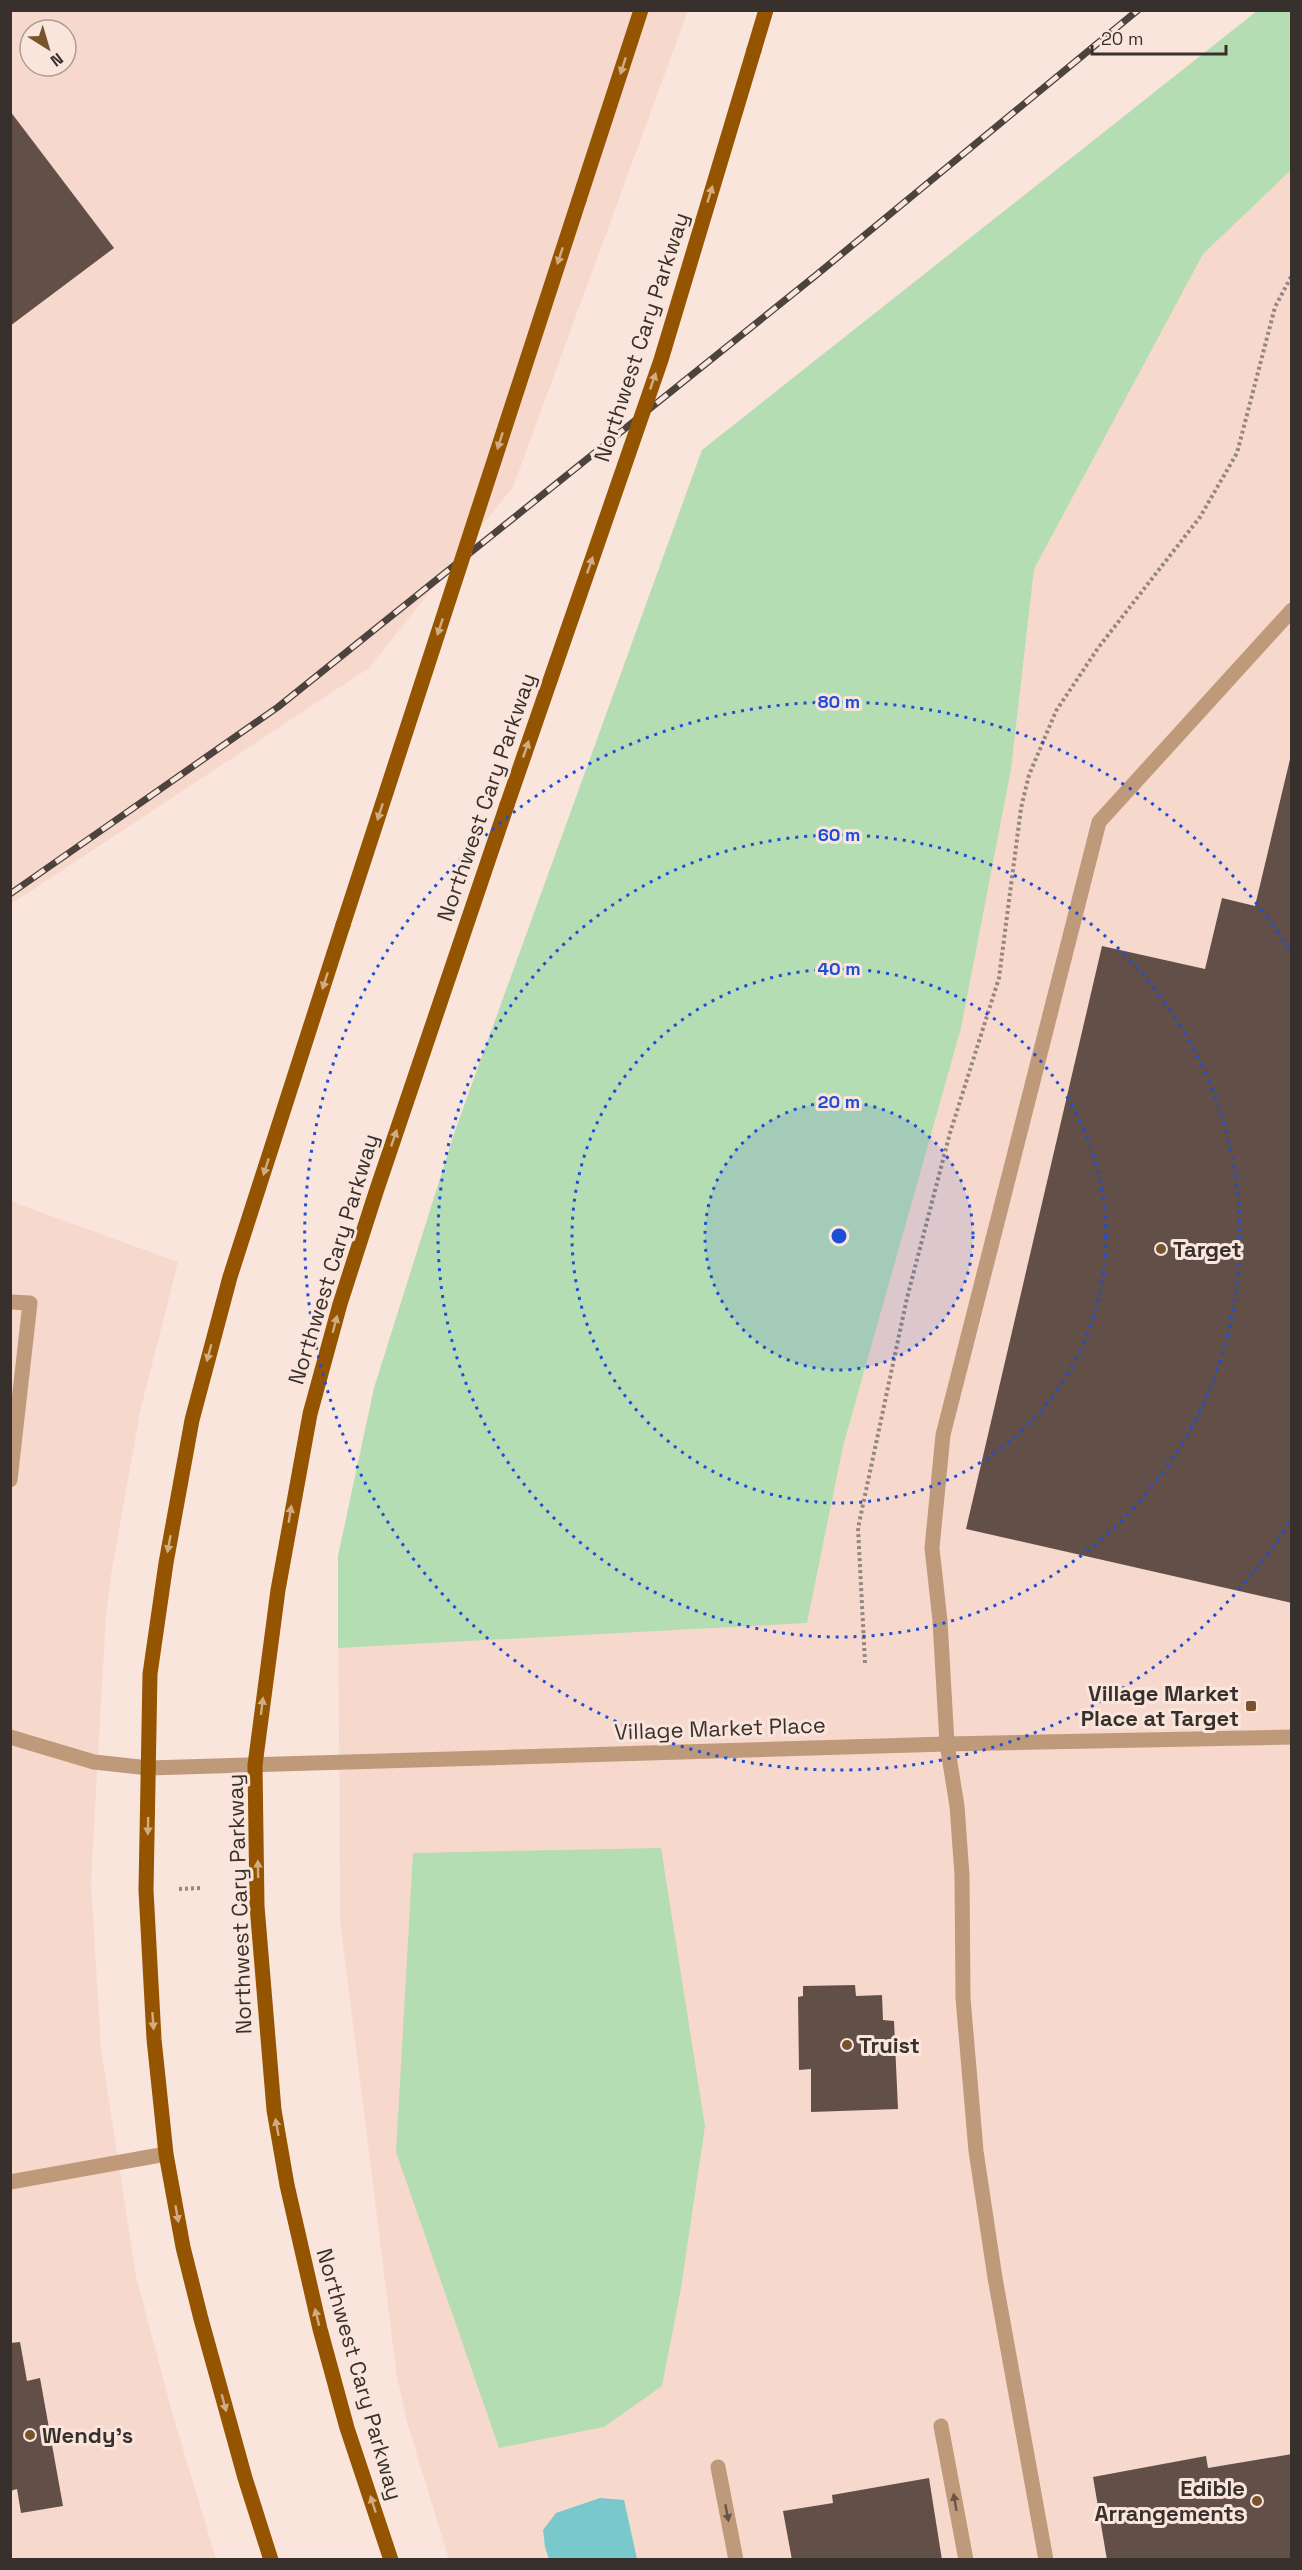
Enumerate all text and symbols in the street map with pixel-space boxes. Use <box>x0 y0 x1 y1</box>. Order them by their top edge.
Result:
north arrow <box>18 18 78 78</box>
scale bar <box>1092 18 1226 56</box>
text: 20 m <box>1101 27 1144 50</box>
text: N <box>46 48 67 71</box>
one-way arrow <box>617 57 627 75</box>
one-way arrow <box>706 185 715 203</box>
street label: Northwest Cary Parkway <box>587 209 695 465</box>
one-way arrow <box>555 247 565 265</box>
one-way arrow <box>649 372 659 390</box>
one-way arrow <box>495 432 504 450</box>
one-way arrow <box>585 556 595 574</box>
one-way arrow <box>435 618 444 636</box>
street label: Northwest Cary Parkway <box>430 669 542 925</box>
text: 80 m <box>818 690 860 713</box>
one-way arrow <box>521 740 531 758</box>
one-way arrow <box>374 803 384 821</box>
text: 60 m <box>818 823 860 846</box>
text: 40 m <box>817 957 861 980</box>
one-way arrow <box>320 972 329 990</box>
text: 20 m <box>818 1090 860 1113</box>
one-way arrow <box>390 1129 399 1147</box>
street label: Northwest Cary Parkway <box>281 1130 385 1388</box>
one-way arrow <box>260 1158 270 1176</box>
centre of rings <box>829 1226 849 1246</box>
place label: Target <box>1173 1235 1242 1263</box>
marker: Target <box>1154 1242 1168 1256</box>
one-way arrow <box>330 1315 340 1333</box>
one-way arrow <box>204 1344 214 1362</box>
one-way arrow <box>286 1504 295 1523</box>
one-way arrow <box>164 1535 173 1554</box>
place label: Village Market Place at Target <box>1081 1679 1239 1732</box>
one-way arrow <box>257 1697 267 1716</box>
marker: Village Market Place at Target <box>1244 1699 1258 1713</box>
street label: Village Market Place <box>614 1710 826 1746</box>
street label: Northwest Cary Parkway <box>220 1773 258 2035</box>
one-way arrow <box>143 1817 153 1836</box>
one-way arrow <box>253 1860 262 1879</box>
one-way arrow <box>148 2012 157 2031</box>
place label: Truist <box>859 2031 920 2059</box>
marker: Truist <box>840 2038 854 2052</box>
one-way arrow <box>272 2117 281 2136</box>
one-way arrow <box>173 2205 182 2224</box>
street label: Northwest Cary Parkway <box>311 2245 409 2503</box>
one-way arrow <box>311 2308 321 2326</box>
one-way arrow <box>220 2395 229 2413</box>
place label: Wendy's <box>42 2421 133 2449</box>
marker: Wendy's <box>23 2428 37 2442</box>
place label: Edible Arrangements <box>1095 2474 1245 2527</box>
one-way arrow <box>950 2492 959 2511</box>
marker: Edible Arrangements <box>1250 2494 1264 2508</box>
one-way arrow <box>367 2495 377 2513</box>
one-way arrow <box>723 2504 732 2523</box>

